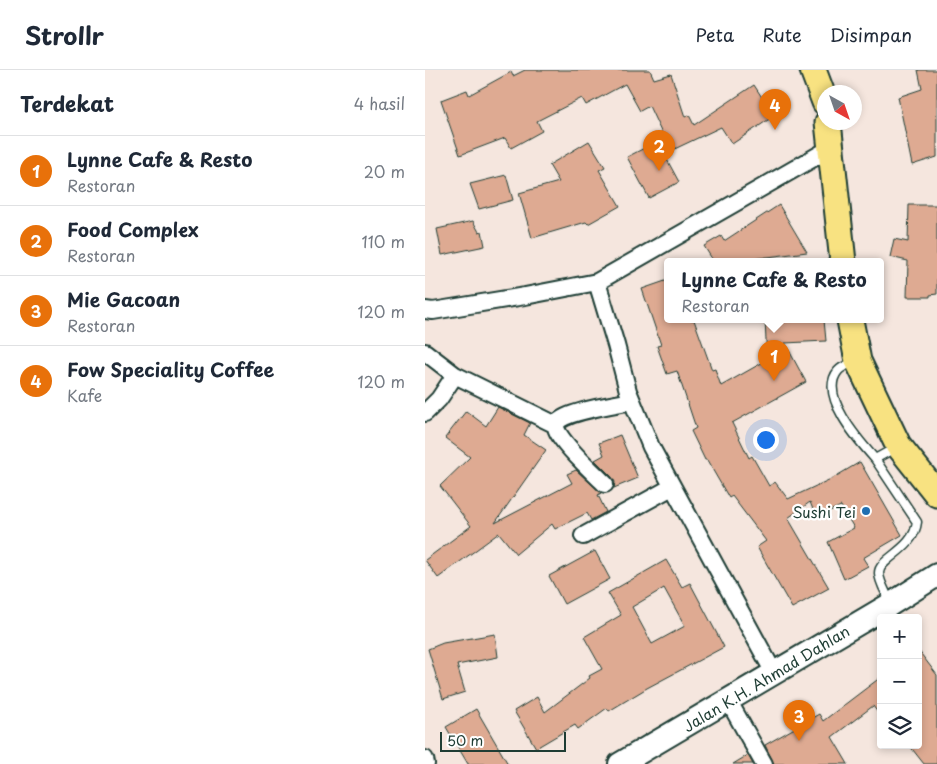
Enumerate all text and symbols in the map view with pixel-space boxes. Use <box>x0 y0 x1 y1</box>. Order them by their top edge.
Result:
text: Strollr <box>25 17 104 53</box>
text: Peta <box>695 21 734 48</box>
text: Rute <box>762 21 802 48</box>
text: Disimpan <box>830 21 912 48</box>
north arrow <box>817 85 862 130</box>
text: Terdekat <box>20 87 114 119</box>
pin: 4 <box>759 89 791 130</box>
text: 4 hasil <box>354 91 405 115</box>
pin: 2 <box>643 130 675 171</box>
text: Lynne Cafe & Resto <box>67 145 252 173</box>
text: 1 <box>32 159 40 183</box>
text: 20 m <box>364 159 405 183</box>
text: Restoran <box>67 173 135 197</box>
text: Food Complex <box>67 215 199 243</box>
text: 2 <box>30 229 42 253</box>
text: 110 m <box>362 229 405 253</box>
text: Restoran <box>67 243 135 267</box>
popup <box>664 258 884 323</box>
text: Lynne Cafe & Resto <box>681 265 867 293</box>
text: Mie Gacoan <box>67 285 180 313</box>
text: Restoran <box>681 293 750 317</box>
text: 3 <box>31 299 41 323</box>
text: 120 m <box>358 299 405 323</box>
text: Restoran <box>67 313 135 337</box>
pin: 1 <box>758 340 790 381</box>
text: Fow Speciality Coffee <box>67 355 274 383</box>
text: 4 <box>31 369 41 393</box>
text: 120 m <box>358 369 405 393</box>
text: Kafe <box>67 383 102 407</box>
your location <box>753 427 779 453</box>
place label: Sushi Tei <box>792 500 856 523</box>
marker: Sushi Tei <box>860 505 872 517</box>
map controls <box>877 614 922 749</box>
button: + <box>877 614 922 659</box>
street label: Jalan K.H. Ahmad Dahlan <box>678 619 854 737</box>
button: − <box>877 659 922 704</box>
pin: 3 <box>783 700 815 741</box>
button: layers <box>877 704 922 749</box>
scale bar <box>440 729 566 752</box>
text: 50 m <box>447 730 483 751</box>

